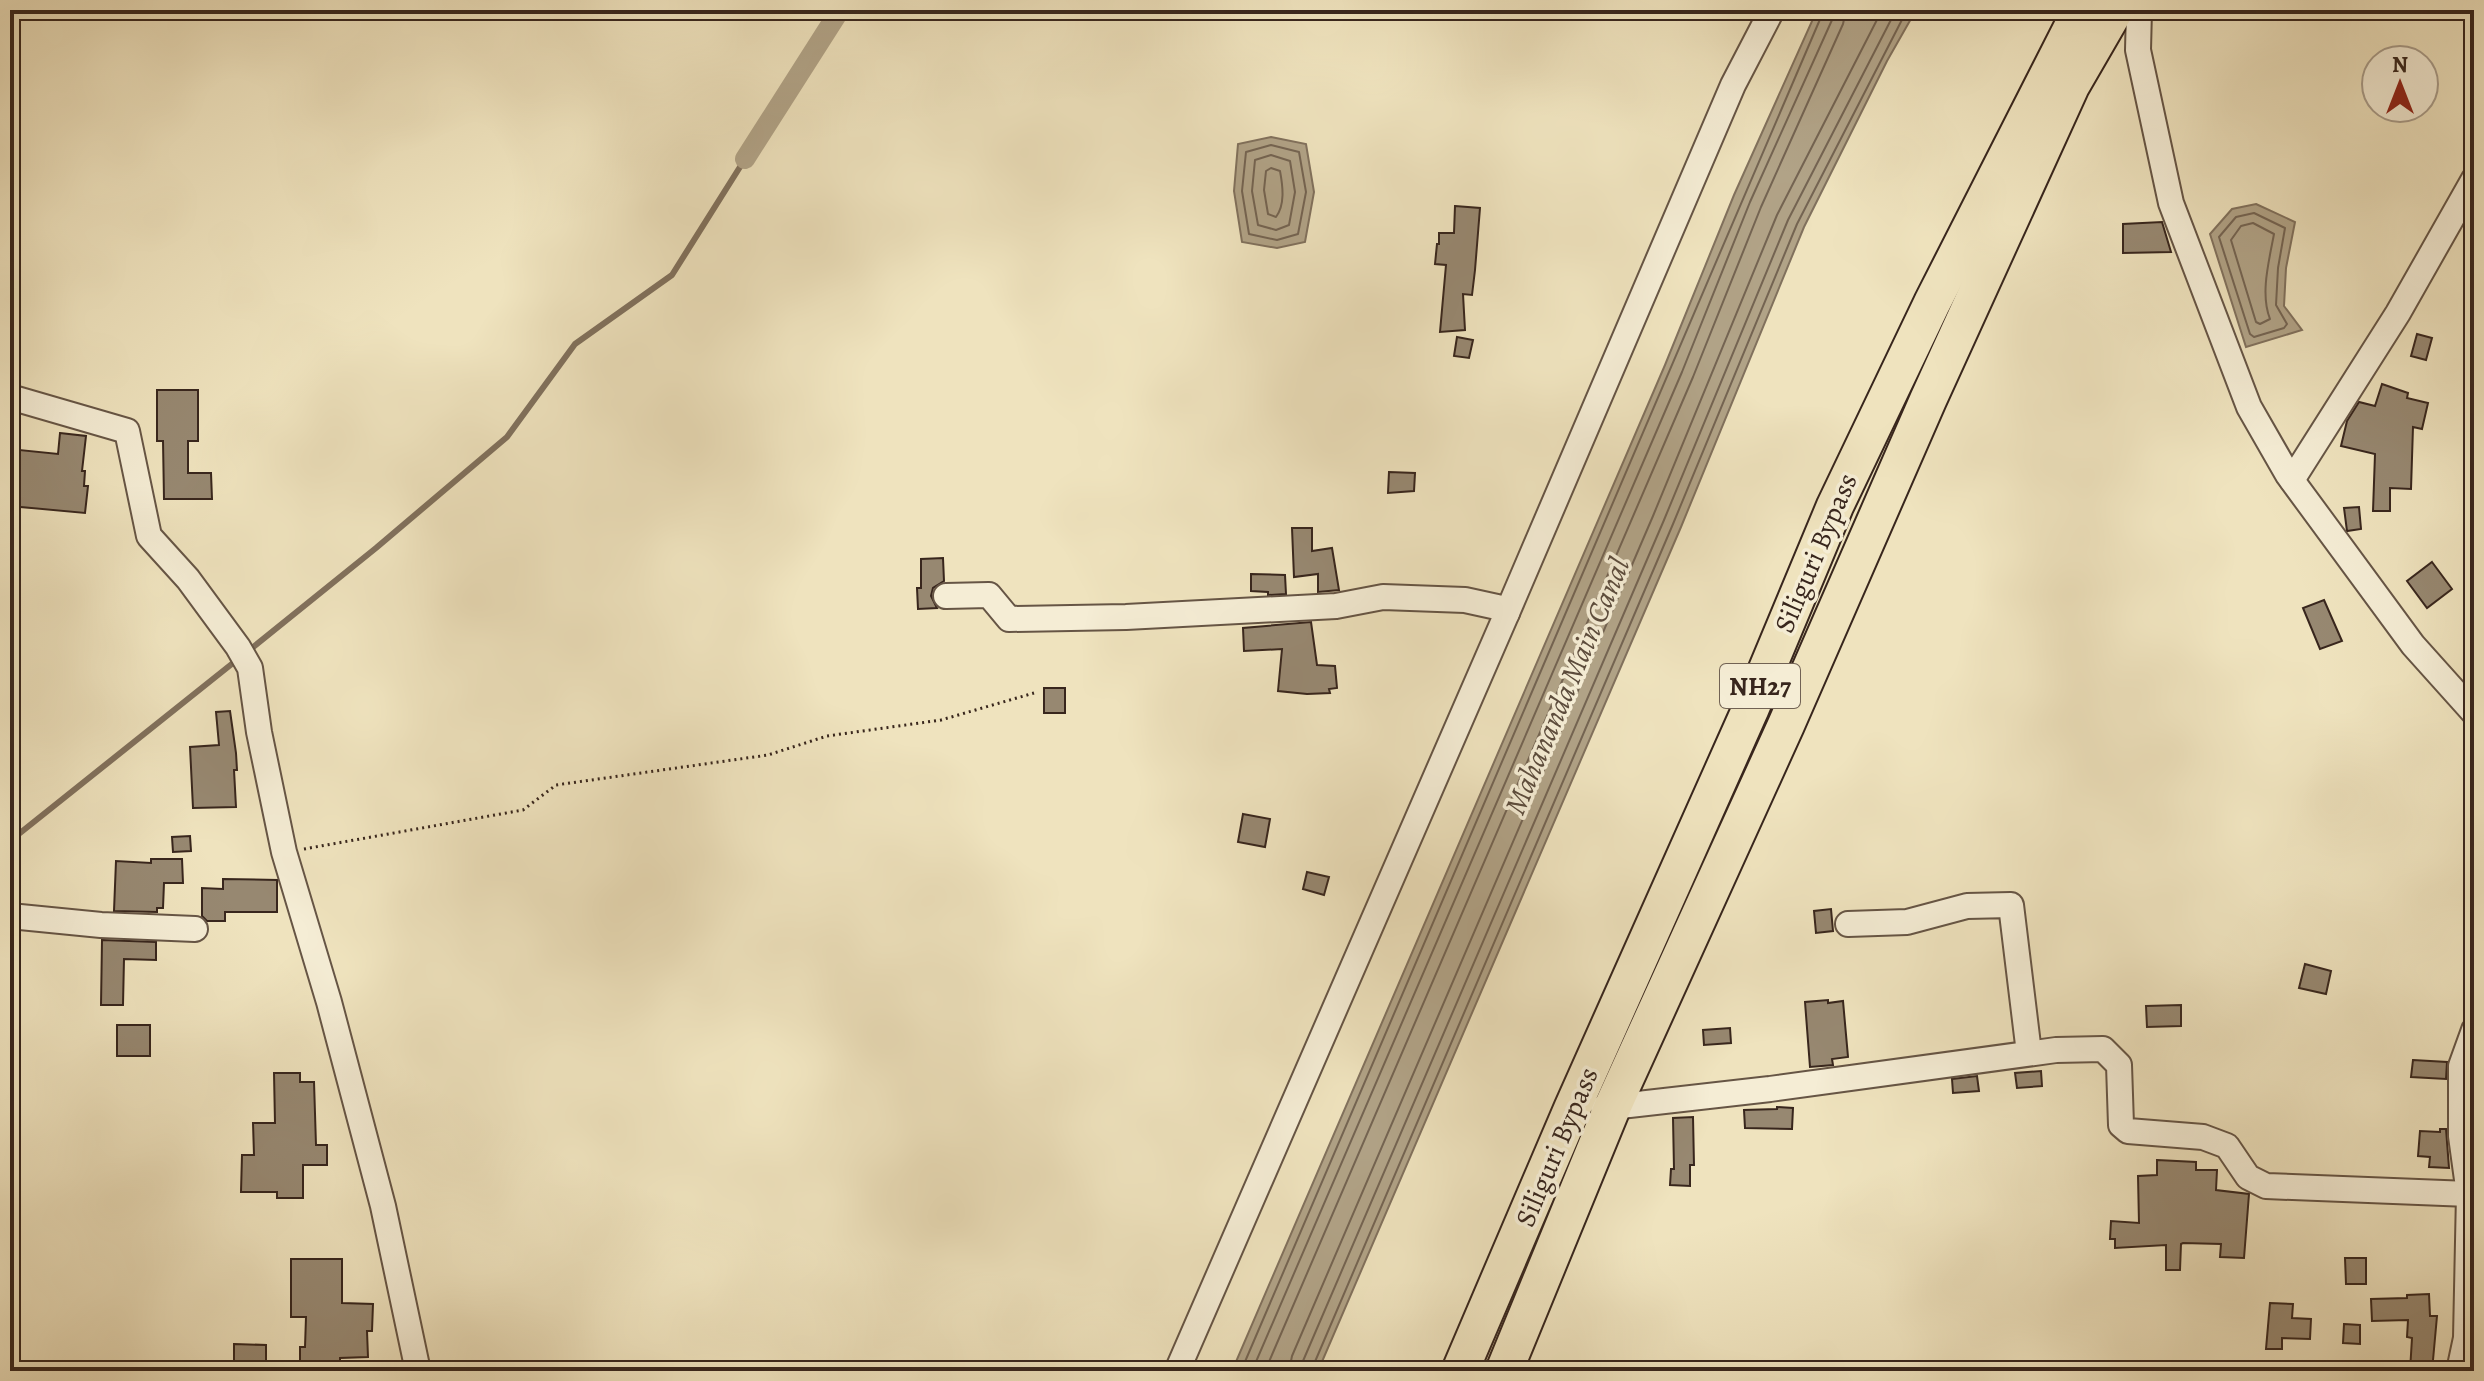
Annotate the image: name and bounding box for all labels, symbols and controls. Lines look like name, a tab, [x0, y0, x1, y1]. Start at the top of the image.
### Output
north arrow	[2360, 44, 2440, 124]
text: N	[2392, 50, 2408, 80]
street label: Siliguri Bypass	[1765, 467, 1867, 639]
water label: Mahananda Main Canal	[1495, 551, 1639, 821]
road number: NH27	[1720, 664, 1800, 708]
street label: Siliguri Bypass	[1506, 1061, 1608, 1233]

